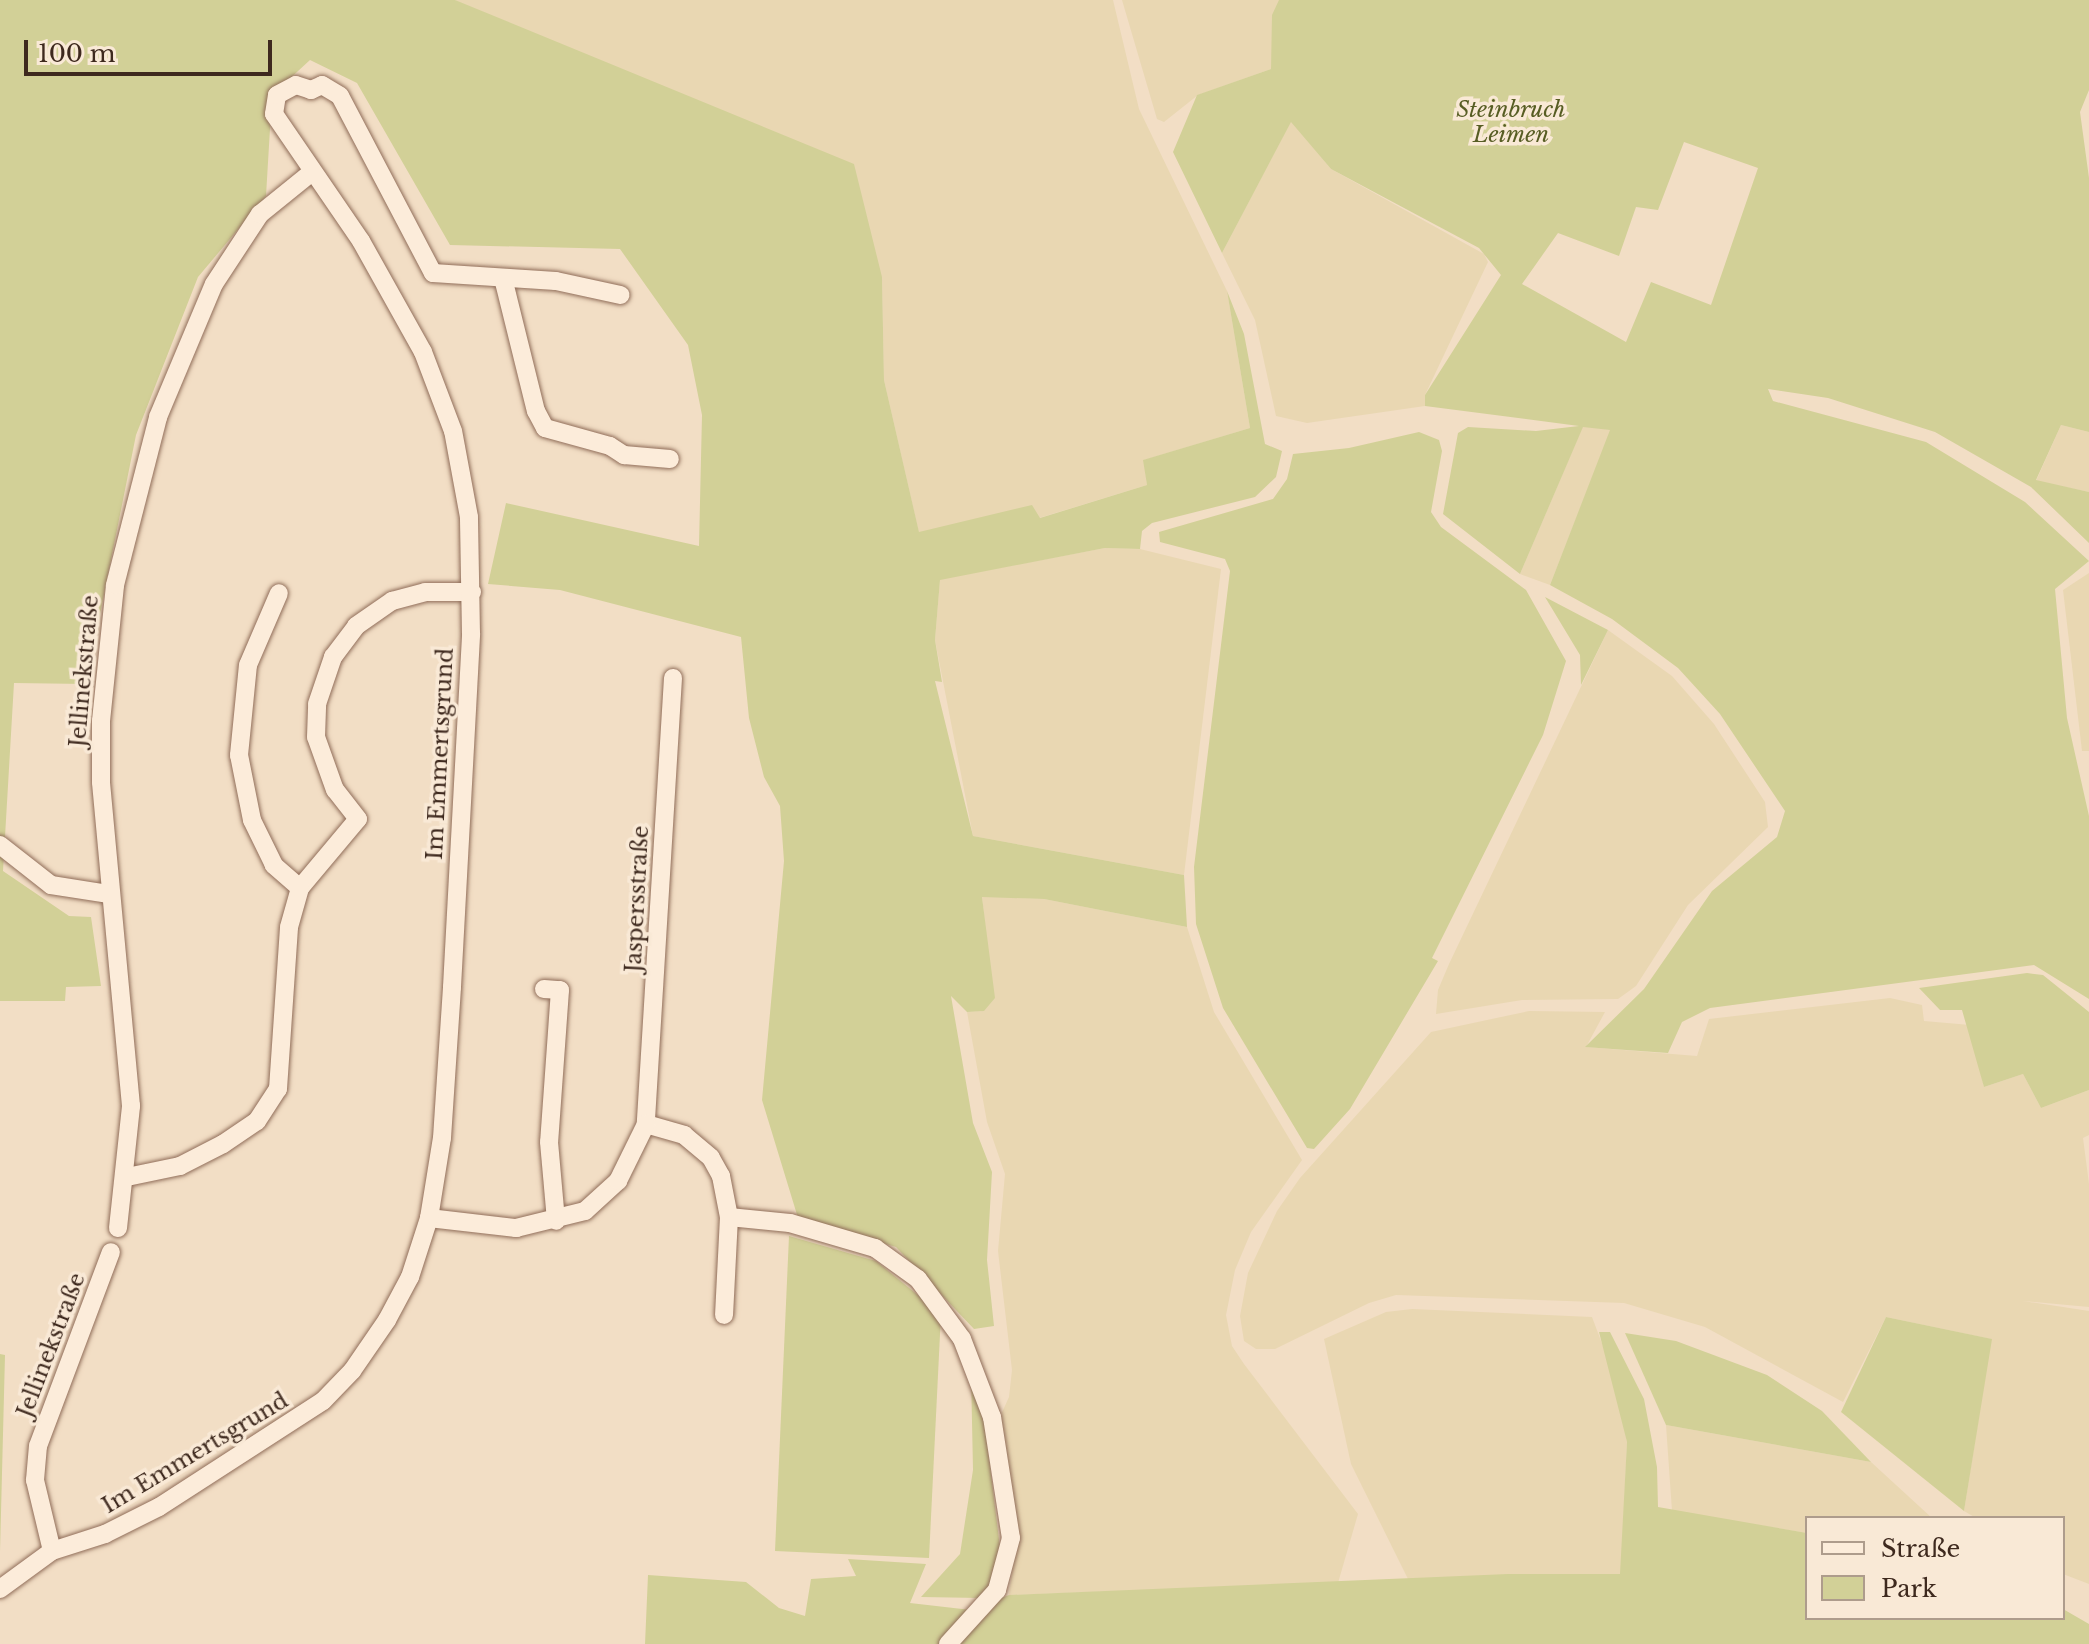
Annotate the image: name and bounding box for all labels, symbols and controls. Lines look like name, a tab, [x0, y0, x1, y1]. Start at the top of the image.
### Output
scale bar	[28, 24, 276, 74]
text: 100 m	[38, 39, 116, 68]
park label: Steinbruch Leimen	[1456, 96, 1566, 148]
street label: Jellinekstraße	[64, 594, 104, 748]
street label: Im Emmertsgrund	[421, 647, 459, 861]
street label: Jaspersstraße	[620, 825, 654, 973]
street label: Jellinekstraße	[11, 1269, 91, 1421]
street label: Im Emmertsgrund	[97, 1387, 293, 1519]
legend	[1805, 1516, 2065, 1620]
text: Straße	[1881, 1534, 1960, 1563]
text: Park	[1881, 1574, 1937, 1603]

